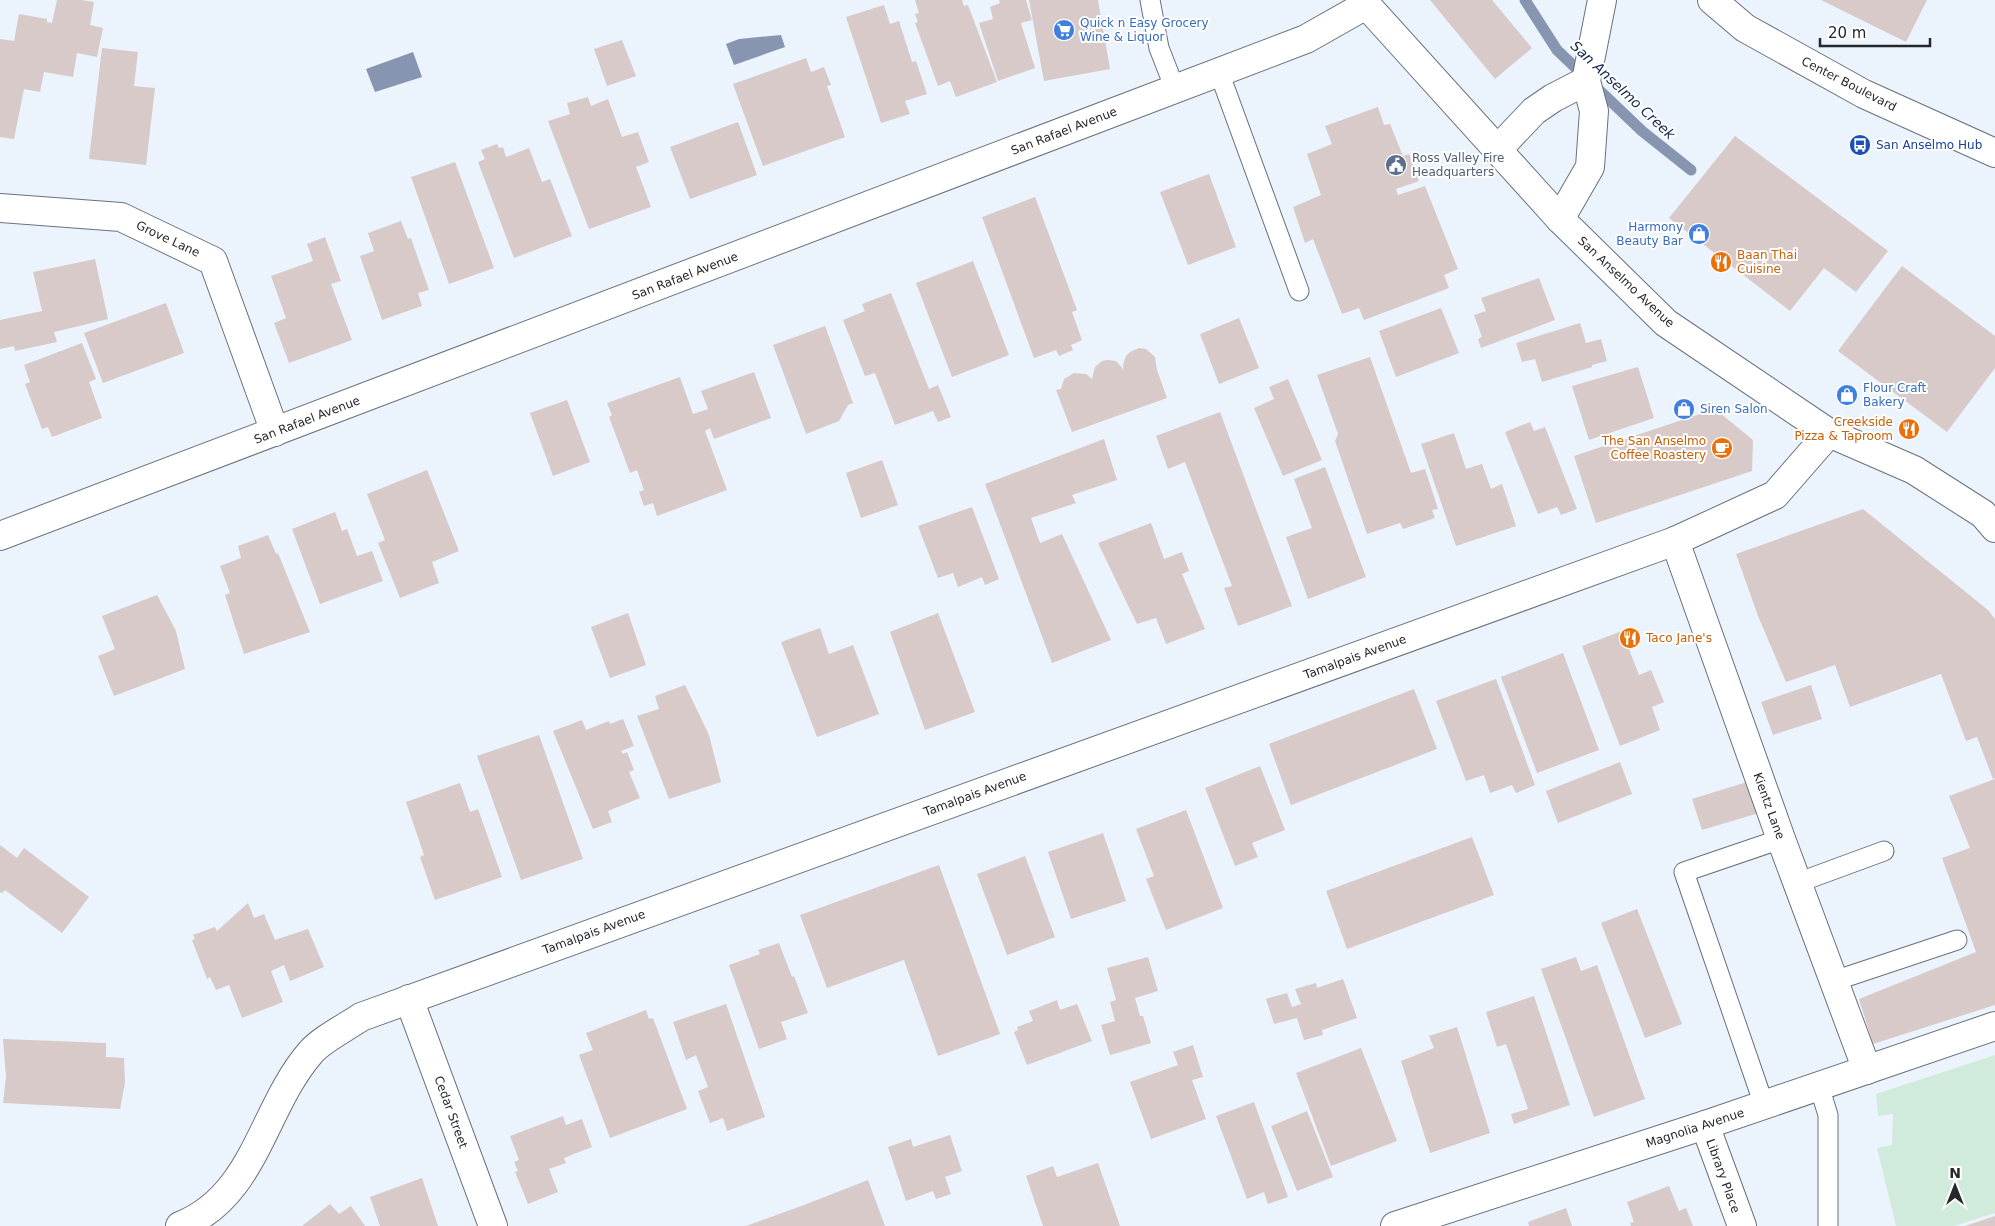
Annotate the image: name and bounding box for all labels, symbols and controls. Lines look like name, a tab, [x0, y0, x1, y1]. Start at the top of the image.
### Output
scale bar	[1820, 15, 1930, 47]
place label: Quick n Easy Grocery Wine & Liquor	[1080, 16, 1209, 44]
supermarket icon: Quick n Easy Grocery Wine & Liquor	[1052, 18, 1076, 42]
text: 20 m	[1828, 24, 1866, 42]
water label: San Anselmo Creek	[1568, 38, 1679, 143]
street label: Center Boulevard	[1799, 54, 1899, 114]
street label: San Rafael Avenue	[1009, 104, 1119, 158]
bus stop icon: San Anselmo Hub	[1848, 133, 1872, 157]
place label: San Anselmo Hub	[1876, 138, 1982, 152]
place label: Ross Valley Fire Headquarters	[1412, 151, 1504, 179]
public building icon: Ross Valley Fire Headquarters	[1384, 153, 1408, 177]
street label: Grove Lane	[134, 218, 202, 260]
place label: Harmony Beauty Bar	[1616, 220, 1683, 248]
shop icon: Harmony Beauty Bar	[1687, 222, 1711, 246]
street label: San Anselmo Avenue	[1575, 234, 1677, 330]
place label: Baan Thai Cuisine	[1737, 248, 1797, 276]
street label: San Rafael Avenue	[630, 249, 740, 303]
restaurant icon: Baan Thai Cuisine	[1709, 250, 1733, 274]
place label: Flour Craft Bakery	[1863, 381, 1927, 409]
shop icon: Flour Craft Bakery	[1835, 383, 1859, 407]
street label: San Rafael Avenue	[252, 393, 362, 447]
shop icon: Siren Salon	[1672, 397, 1696, 421]
place label: Siren Salon	[1700, 402, 1768, 416]
place label: Creekside Pizza & Taproom	[1794, 415, 1893, 443]
restaurant icon: Creekside Pizza & Taproom	[1897, 417, 1921, 441]
place label: The San Anselmo Coffee Roastery	[1601, 434, 1706, 462]
cafe icon: The San Anselmo Coffee Roastery	[1710, 436, 1734, 460]
restaurant icon: Taco Jane's	[1618, 626, 1642, 650]
place label: Taco Jane's	[1645, 631, 1712, 645]
street label: Tamalpais Avenue	[1301, 632, 1408, 682]
street label: Tamalpais Avenue	[921, 769, 1028, 819]
street label: Kientz Lane	[1750, 771, 1788, 841]
street label: Tamalpais Avenue	[540, 907, 647, 957]
street label: Cedar Street	[431, 1074, 471, 1150]
street label: Magnolia Avenue	[1644, 1105, 1746, 1151]
street label: Library Place	[1703, 1137, 1743, 1215]
north arrow	[1930, 1161, 1980, 1211]
text: N	[1949, 1165, 1961, 1181]

